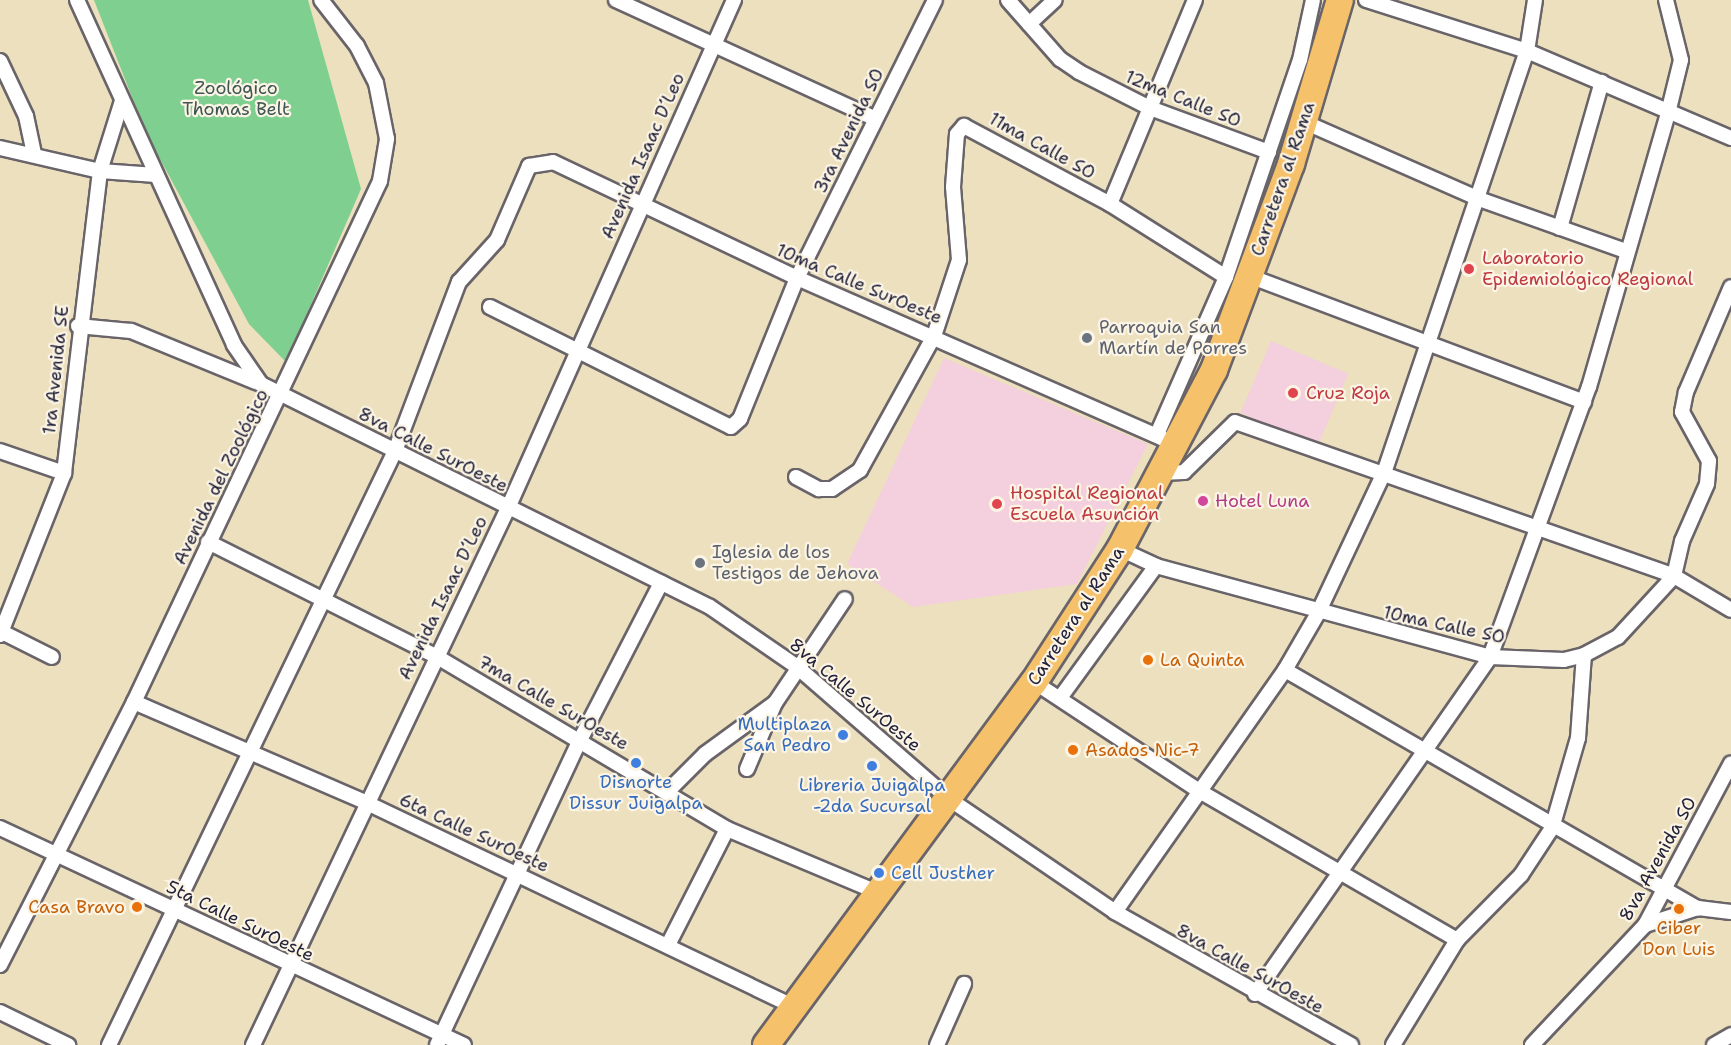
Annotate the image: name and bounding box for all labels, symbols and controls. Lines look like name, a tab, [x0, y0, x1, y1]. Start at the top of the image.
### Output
street label: 3ra Avenida SO	[809, 65, 889, 197]
street label: 12ma Calle SO	[1122, 66, 1244, 132]
street label: Avenida Isaac D´Leo	[597, 70, 689, 242]
park label: Zoológico Thomas Belt	[182, 78, 290, 121]
street label: Carretera al Rama	[1246, 99, 1320, 259]
street label: 11ma Calle SO	[985, 108, 1099, 184]
street label: 10ma Calle SurOeste	[773, 239, 945, 329]
place label: Laboratorio Epidemiológico Regional	[1482, 248, 1693, 290]
marker: Laboratorio Epidemiológico Regional	[1460, 260, 1478, 278]
street label: 1ra Avenida SE	[38, 304, 74, 436]
place label: Parroquia San Martín de Porres	[1099, 317, 1247, 360]
marker: Parroquia San Martín de Porres	[1080, 331, 1094, 345]
place label: Cruz Roja	[1306, 382, 1390, 404]
marker: Cruz Roja	[1284, 384, 1302, 402]
street label: Avenida del Zoológico	[169, 386, 273, 568]
street label: 8va Calle SurOeste	[355, 403, 511, 497]
place label: Hospital Regional Escuela Asunción	[1010, 483, 1163, 526]
place label: Hotel Luna	[1215, 490, 1309, 512]
marker: Hotel Luna	[1196, 494, 1210, 508]
marker: Hospital Regional Escuela Asunción	[988, 495, 1006, 513]
street label: Avenida Isaac D´Leo	[394, 513, 492, 683]
place label: Iglesia de los Testigos de Jehova	[712, 542, 879, 584]
street label: Carretera al Rama	[1023, 542, 1129, 690]
marker: Iglesia de los Testigos de Jehova	[693, 556, 707, 570]
street label: 10ma Calle SO	[1381, 602, 1507, 648]
street label: 8va Calle SurOeste	[785, 634, 925, 756]
place label: La Quinta	[1160, 649, 1245, 671]
street label: 7ma Calle SurOeste	[474, 651, 632, 755]
marker: La Quinta	[1141, 653, 1155, 667]
place label: Multiplaza San Pedro	[738, 714, 831, 756]
marker: Multiplaza San Pedro	[836, 728, 850, 742]
place label: Asados Nic-7	[1085, 739, 1199, 761]
marker: Asados Nic-7	[1066, 743, 1080, 757]
marker: Disnorte Dissur Juigalpa	[629, 756, 643, 770]
marker: Libreria Juigalpa -2da Sucursal	[865, 759, 879, 773]
place label: Disnorte Dissur Juigalpa	[569, 772, 703, 814]
place label: Libreria Juigalpa -2da Sucursal	[799, 775, 945, 818]
street label: 6ta Calle SurOeste	[396, 789, 552, 877]
street label: 8va Avenida SO	[1615, 793, 1701, 925]
place label: Cell Justher	[891, 862, 995, 884]
marker: Cell Justher	[872, 866, 886, 880]
street label: 5ta Calle SurOeste	[163, 876, 317, 966]
place label: Casa Bravo	[28, 896, 125, 918]
marker: Casa Bravo	[130, 900, 144, 914]
marker: Ciber Don Luis	[1672, 902, 1686, 916]
place label: Ciber Don Luis	[1643, 918, 1715, 960]
street label: 8va Calle SurOeste	[1173, 920, 1327, 1018]

